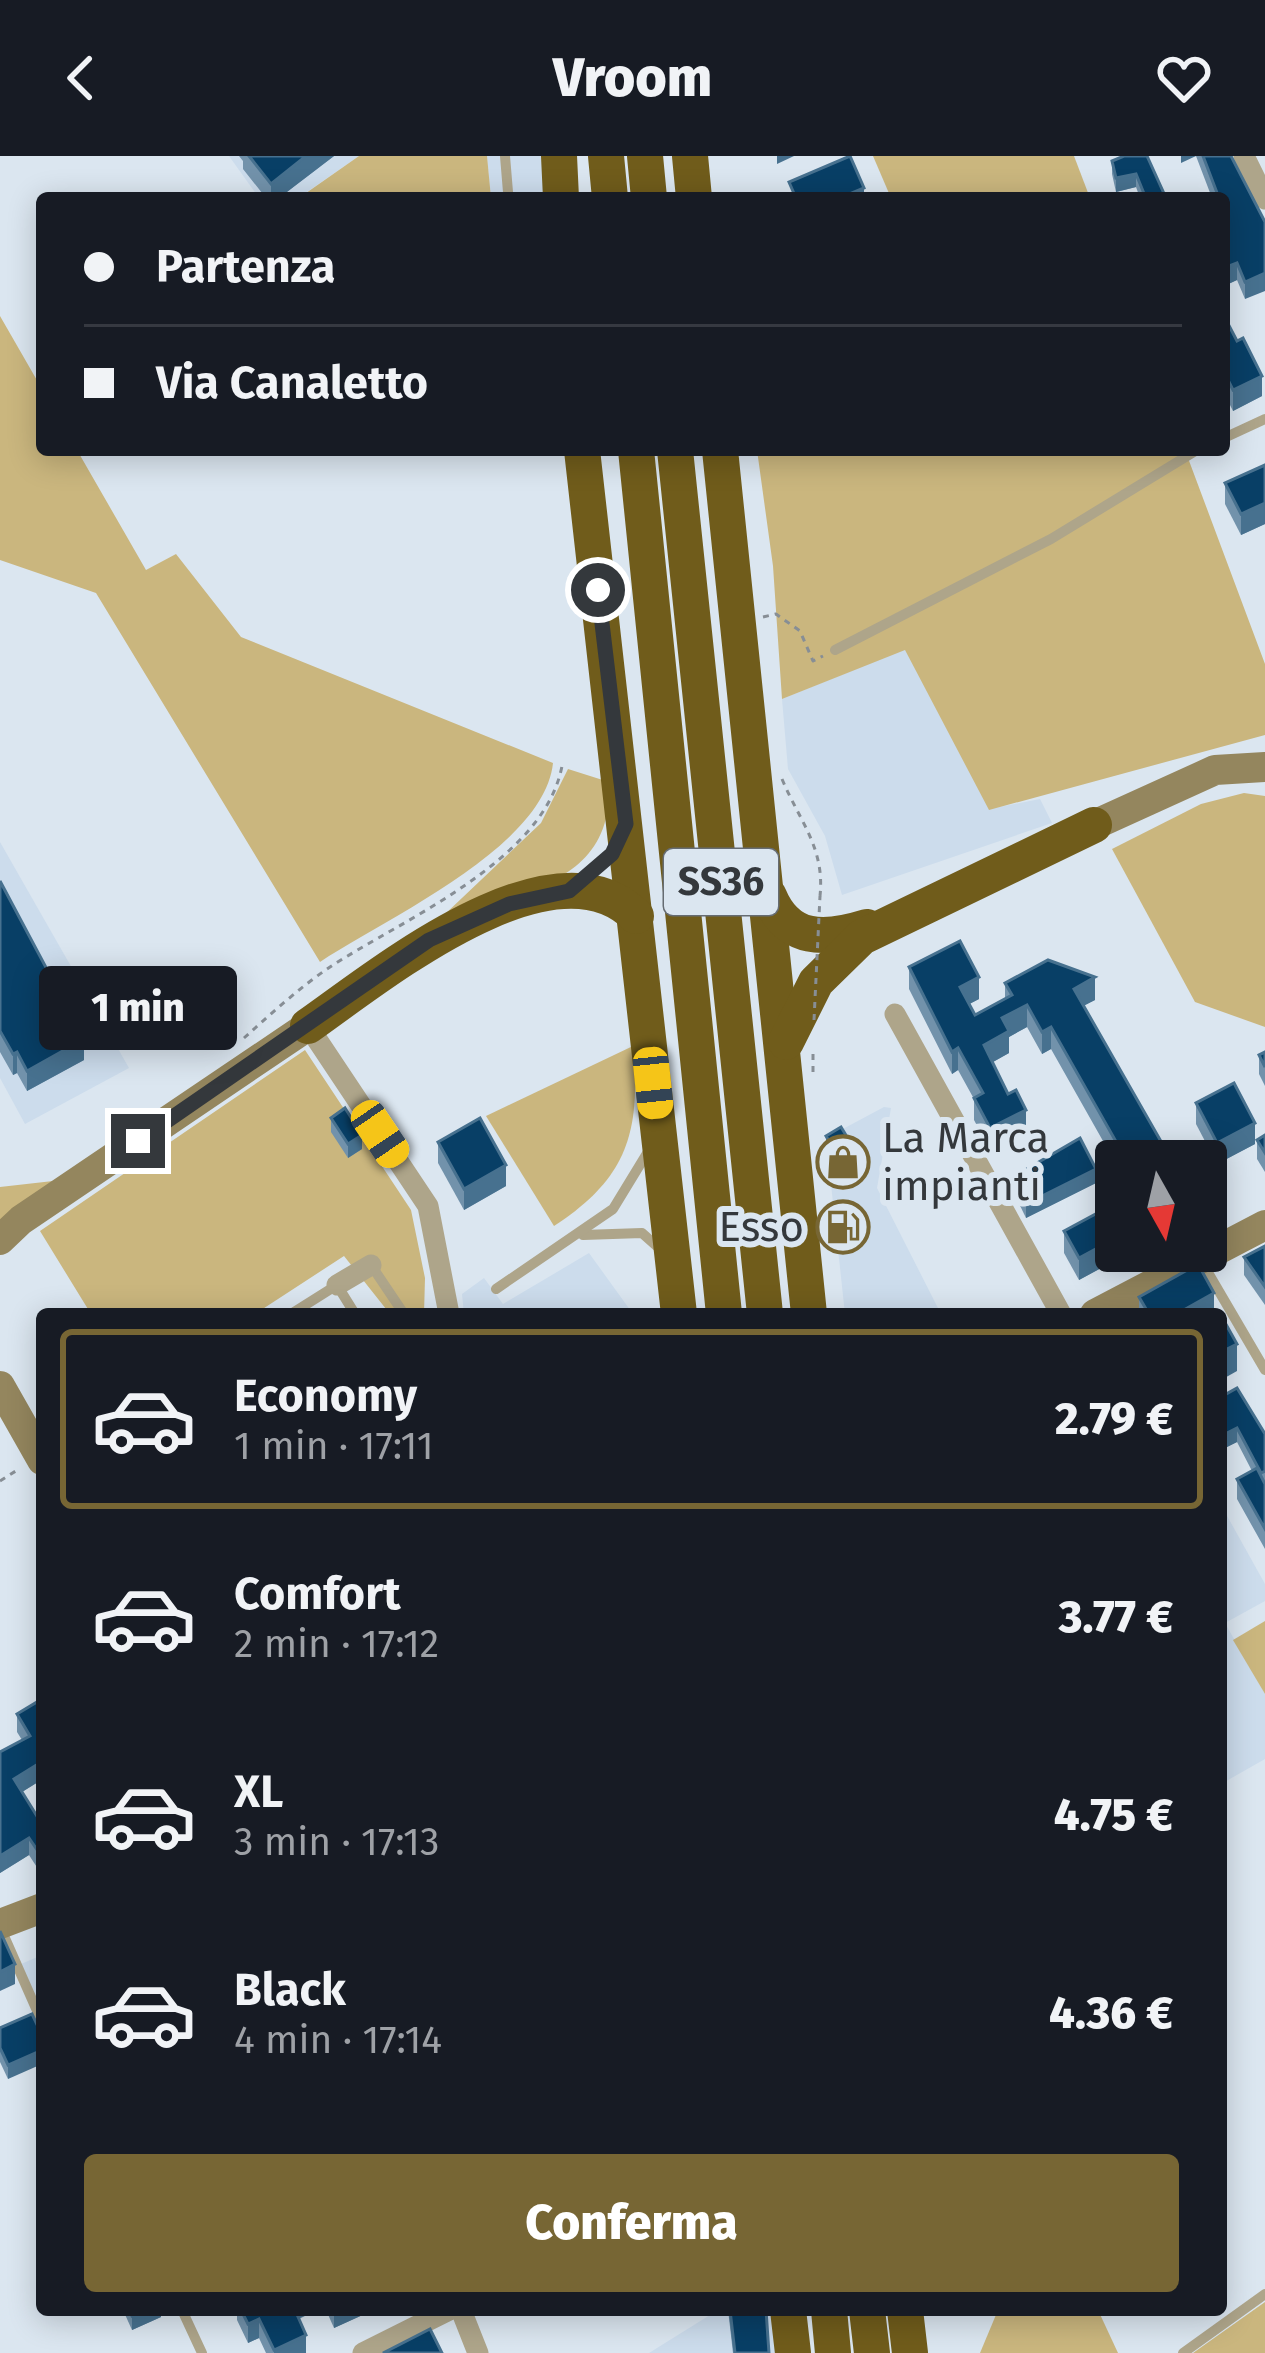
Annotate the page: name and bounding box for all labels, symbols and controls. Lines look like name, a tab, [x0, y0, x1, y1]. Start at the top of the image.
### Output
icon: back	[48, 45, 114, 111]
icon: heart	[1151, 45, 1217, 111]
text: Vroom	[553, 46, 712, 110]
text: Partenza	[156, 240, 335, 294]
text: Via Canaletto	[156, 356, 428, 410]
route start	[571, 563, 625, 617]
road number: SS36	[664, 849, 778, 915]
callout: 1 min	[39, 967, 237, 1051]
text: 1 min	[91, 985, 185, 1031]
car	[631, 1045, 675, 1121]
car	[345, 1094, 415, 1174]
place label: La Marca impianti	[882, 1113, 1049, 1211]
route end	[111, 1114, 165, 1168]
shop icon: La Marca impianti	[815, 1134, 871, 1190]
north arrow	[1095, 1140, 1227, 1272]
map controls	[1095, 1140, 1227, 1272]
fuel station icon: Esso	[815, 1199, 871, 1255]
place label: Esso	[718, 1202, 804, 1252]
icon: car	[90, 1365, 198, 1473]
text: Economy	[234, 1369, 417, 1423]
text: 2.79 €	[1055, 1392, 1173, 1446]
text: 1 min · 17:11	[234, 1423, 434, 1469]
icon: car	[90, 1563, 198, 1671]
text: Comfort	[234, 1567, 401, 1621]
text: 3.77 €	[1059, 1590, 1173, 1644]
text: 2 min · 17:12	[234, 1621, 439, 1667]
icon: car	[90, 1761, 198, 1869]
text: XL	[234, 1765, 283, 1819]
text: 4.75 €	[1054, 1788, 1173, 1842]
text: 3 min · 17:13	[234, 1819, 439, 1865]
icon: car	[90, 1959, 198, 2067]
text: Black	[234, 1963, 346, 2017]
text: 4.36 €	[1049, 1986, 1173, 2040]
text: 4 min · 17:14	[234, 2017, 442, 2063]
button: Conferma	[84, 2154, 1179, 2292]

